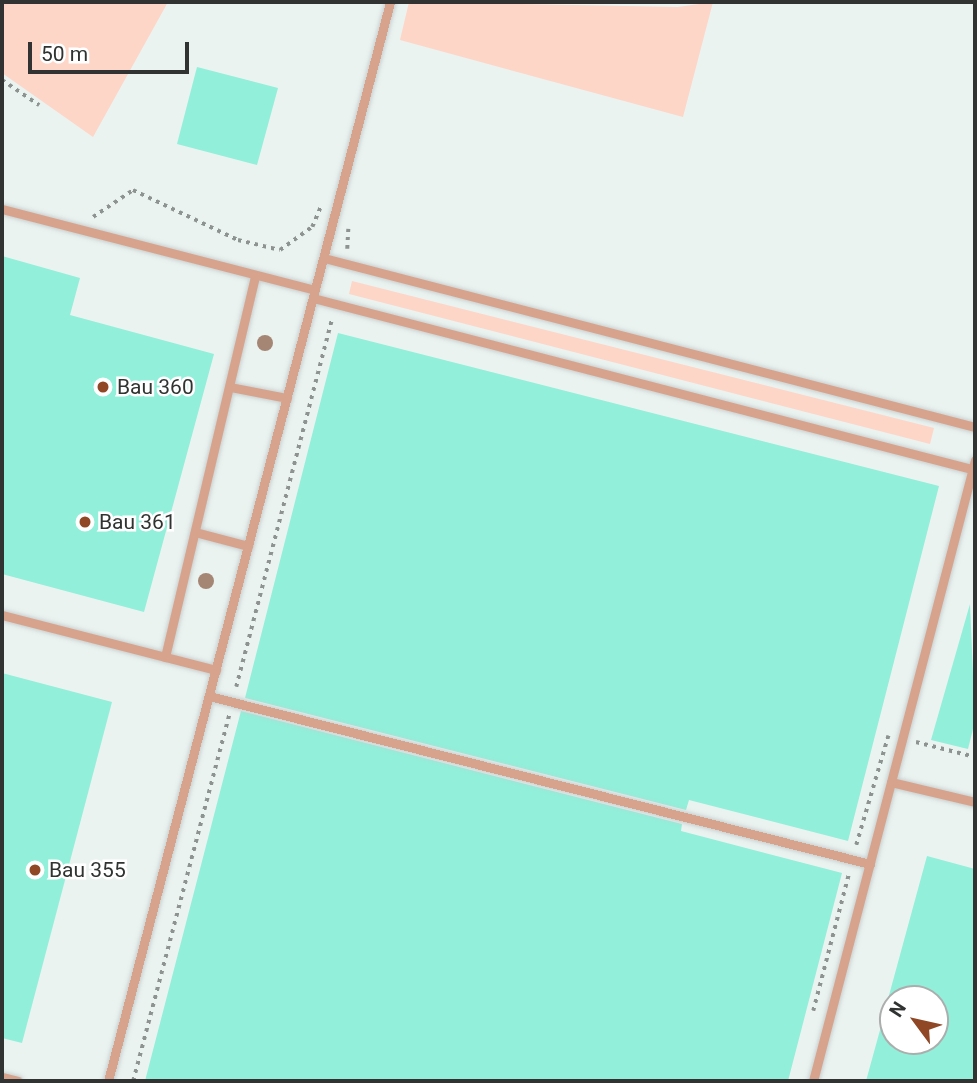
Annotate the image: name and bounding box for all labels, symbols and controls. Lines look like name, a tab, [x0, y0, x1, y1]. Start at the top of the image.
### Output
scale bar	[32, 28, 192, 72]
text: 50 m	[41, 42, 88, 66]
place label: Bau 360	[117, 374, 194, 400]
marker: Bau 360	[95, 379, 111, 395]
place label: Bau 361	[99, 509, 176, 535]
marker: Bau 361	[77, 514, 93, 530]
place label: Bau 355	[49, 857, 126, 883]
marker: Bau 355	[27, 862, 43, 878]
north arrow	[879, 985, 949, 1055]
text: N	[884, 997, 911, 1021]

